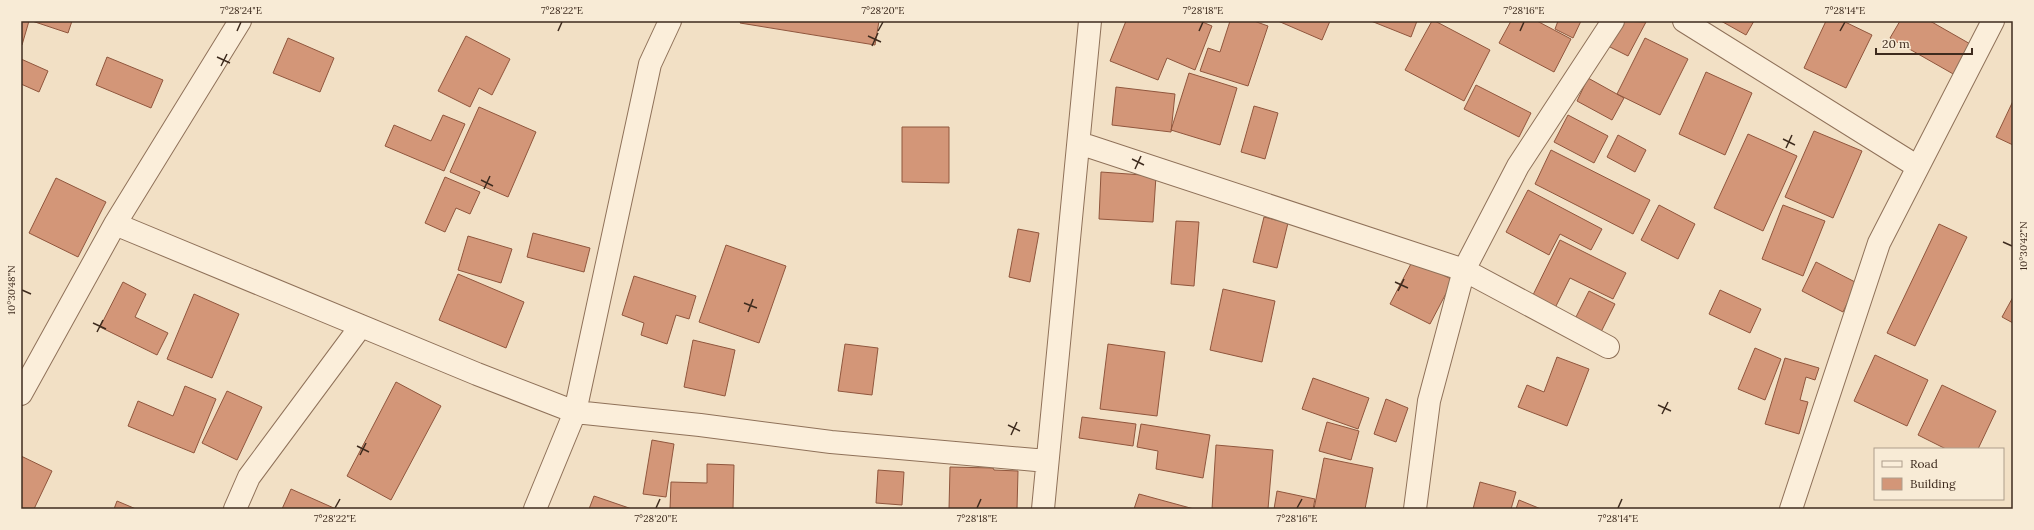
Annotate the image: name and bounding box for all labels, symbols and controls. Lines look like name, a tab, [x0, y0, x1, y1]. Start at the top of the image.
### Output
text: 7°28'24"E	[220, 4, 262, 17]
text: 7°28'22"E	[541, 4, 583, 17]
text: 7°28'20"E	[862, 4, 905, 17]
text: 7°28'18"E	[1183, 4, 1223, 17]
text: 7°28'16"E	[1504, 4, 1544, 17]
text: 7°28'14"E	[1825, 4, 1865, 17]
scale bar	[1876, 30, 1972, 56]
text: 20 m	[1882, 36, 1910, 51]
text: 10°30'42"N	[2017, 221, 2030, 271]
text: 10°30'48"N	[5, 265, 18, 315]
legend	[1874, 448, 2004, 500]
text: Road	[1910, 456, 1938, 471]
text: Building	[1910, 476, 1956, 491]
text: 7°28'22"E	[314, 512, 356, 525]
text: 7°28'20"E	[635, 512, 678, 525]
text: 7°28'18"E	[957, 512, 997, 525]
text: 7°28'16"E	[1277, 512, 1317, 525]
text: 7°28'14"E	[1598, 512, 1638, 525]

